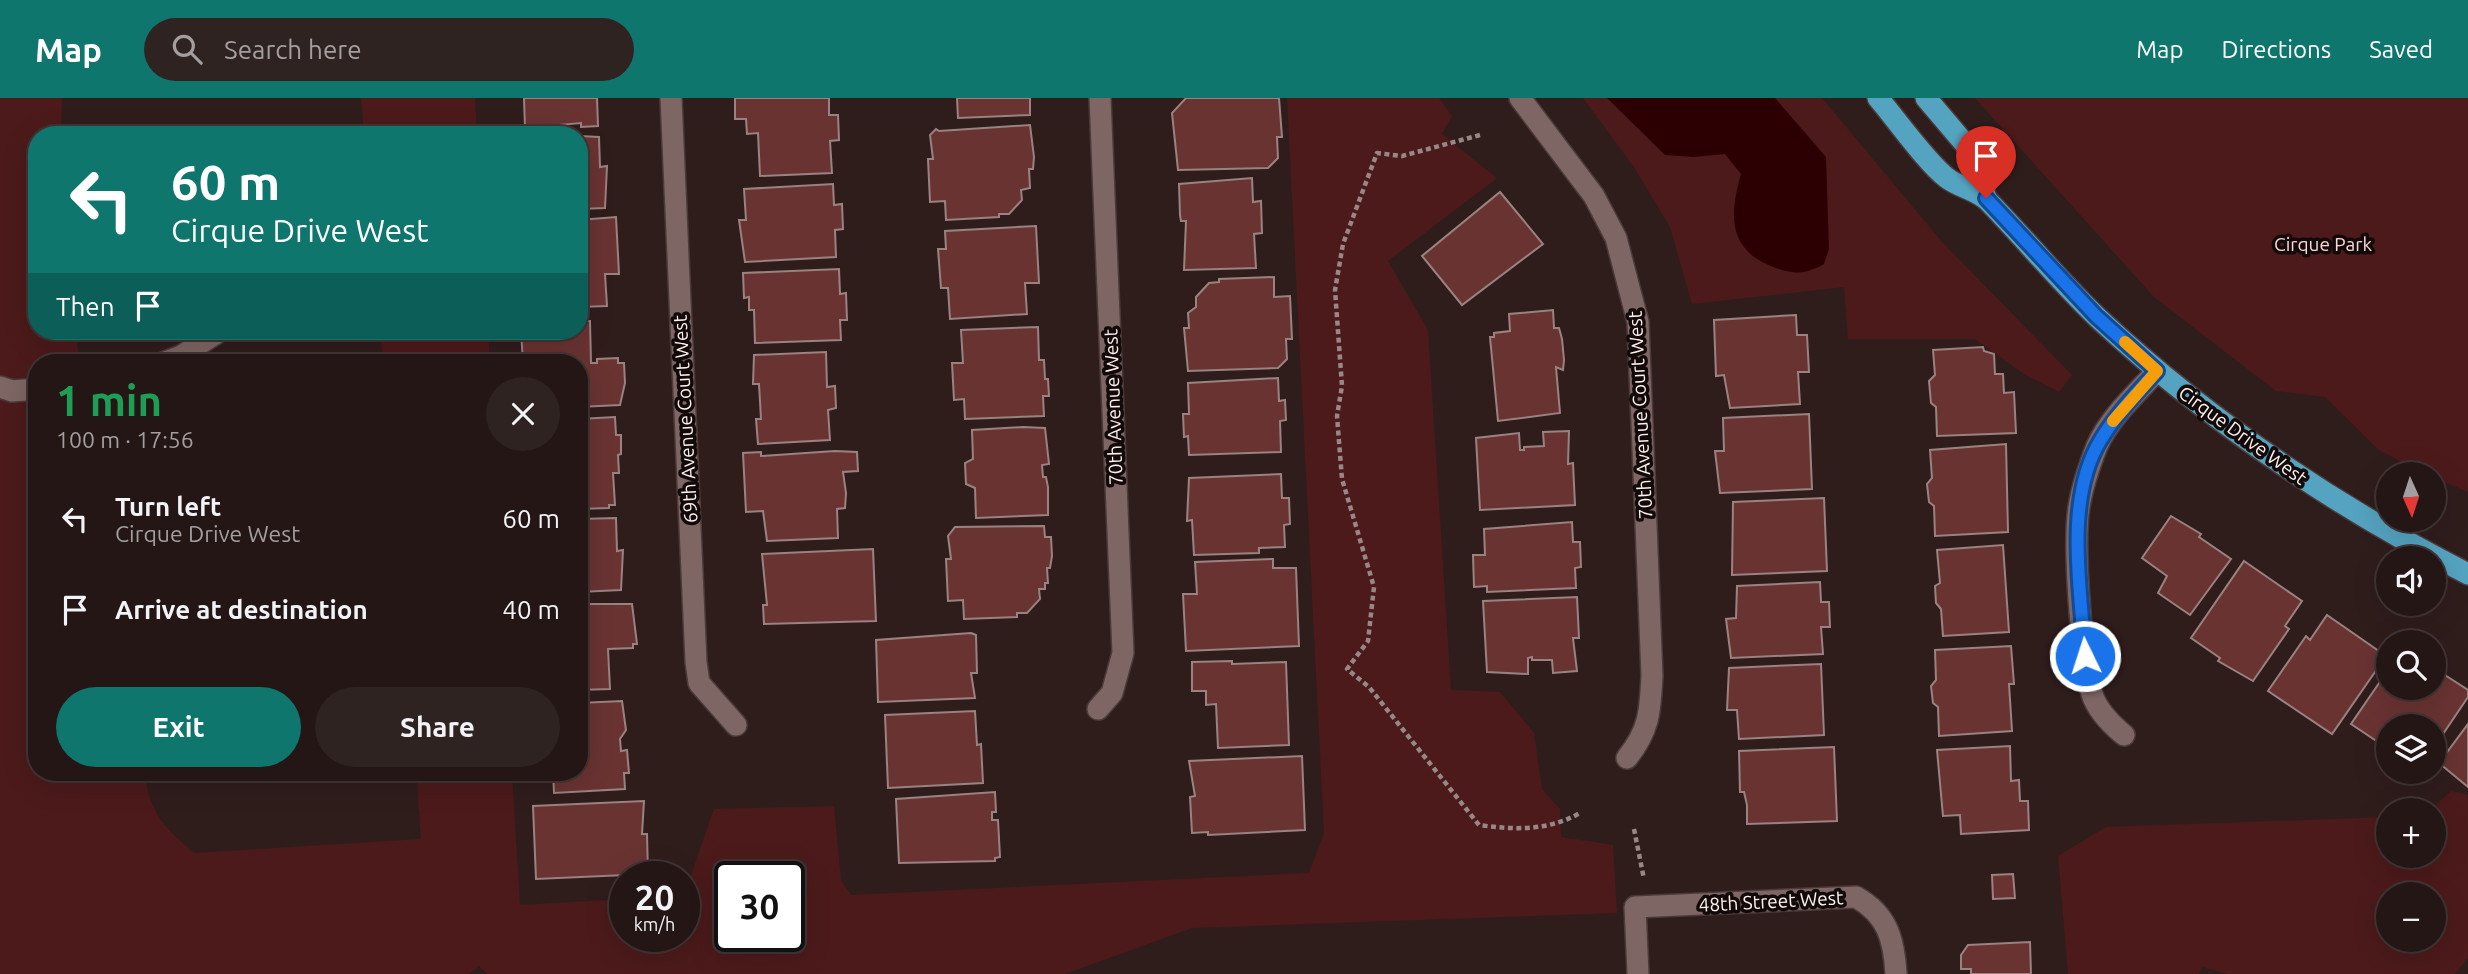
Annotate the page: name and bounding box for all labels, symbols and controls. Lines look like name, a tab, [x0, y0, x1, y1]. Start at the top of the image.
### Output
search box	[144, 18, 634, 81]
icon: search	[168, 30, 206, 68]
text: Map	[35, 31, 102, 68]
text: Search here	[224, 35, 362, 64]
text: Map	[2136, 36, 2183, 63]
text: Directions	[2221, 36, 2331, 63]
text: Saved	[2369, 36, 2433, 63]
pin	[1956, 126, 2016, 198]
icon: arrive	[1967, 137, 2005, 175]
icon: left	[56, 154, 147, 245]
text: 60 m	[171, 154, 280, 209]
text: Cirque Drive West	[171, 212, 429, 248]
park label: Cirque Park	[2274, 233, 2372, 255]
icon: arrive	[129, 287, 167, 325]
text: Then	[56, 292, 115, 321]
street label: 70th Avenue Court West	[1624, 310, 1656, 520]
street label: 69th Avenue Court West	[669, 314, 701, 524]
street label: 70th Avenue West	[1099, 328, 1127, 485]
text: 1 min	[56, 377, 162, 424]
button: close	[486, 377, 560, 451]
street label: Cirque Drive West	[2175, 381, 2312, 489]
text: 100 m · 17:56	[56, 427, 194, 452]
north arrow	[2376, 462, 2446, 532]
map controls	[2376, 462, 2446, 952]
text: Turn left	[115, 492, 221, 521]
icon: left	[56, 500, 94, 538]
text: 60 m	[502, 504, 560, 533]
text: Cirque Drive West	[115, 521, 300, 546]
button: sound	[2376, 546, 2446, 616]
icon: arrive	[56, 591, 94, 629]
text: Arrive at destination	[115, 595, 368, 624]
text: 40 m	[502, 595, 560, 624]
position arrow	[2048, 619, 2122, 693]
button: search	[2376, 630, 2446, 700]
button: Exit	[56, 687, 301, 767]
button: Share	[315, 687, 560, 767]
button: layers	[2376, 714, 2446, 784]
button: +	[2376, 798, 2446, 868]
speed limit sign: 30	[714, 861, 805, 952]
text: 20	[635, 877, 674, 917]
button: −	[2376, 882, 2446, 952]
street label: 48th Street West	[1698, 886, 1844, 916]
text: km/h	[634, 914, 675, 934]

